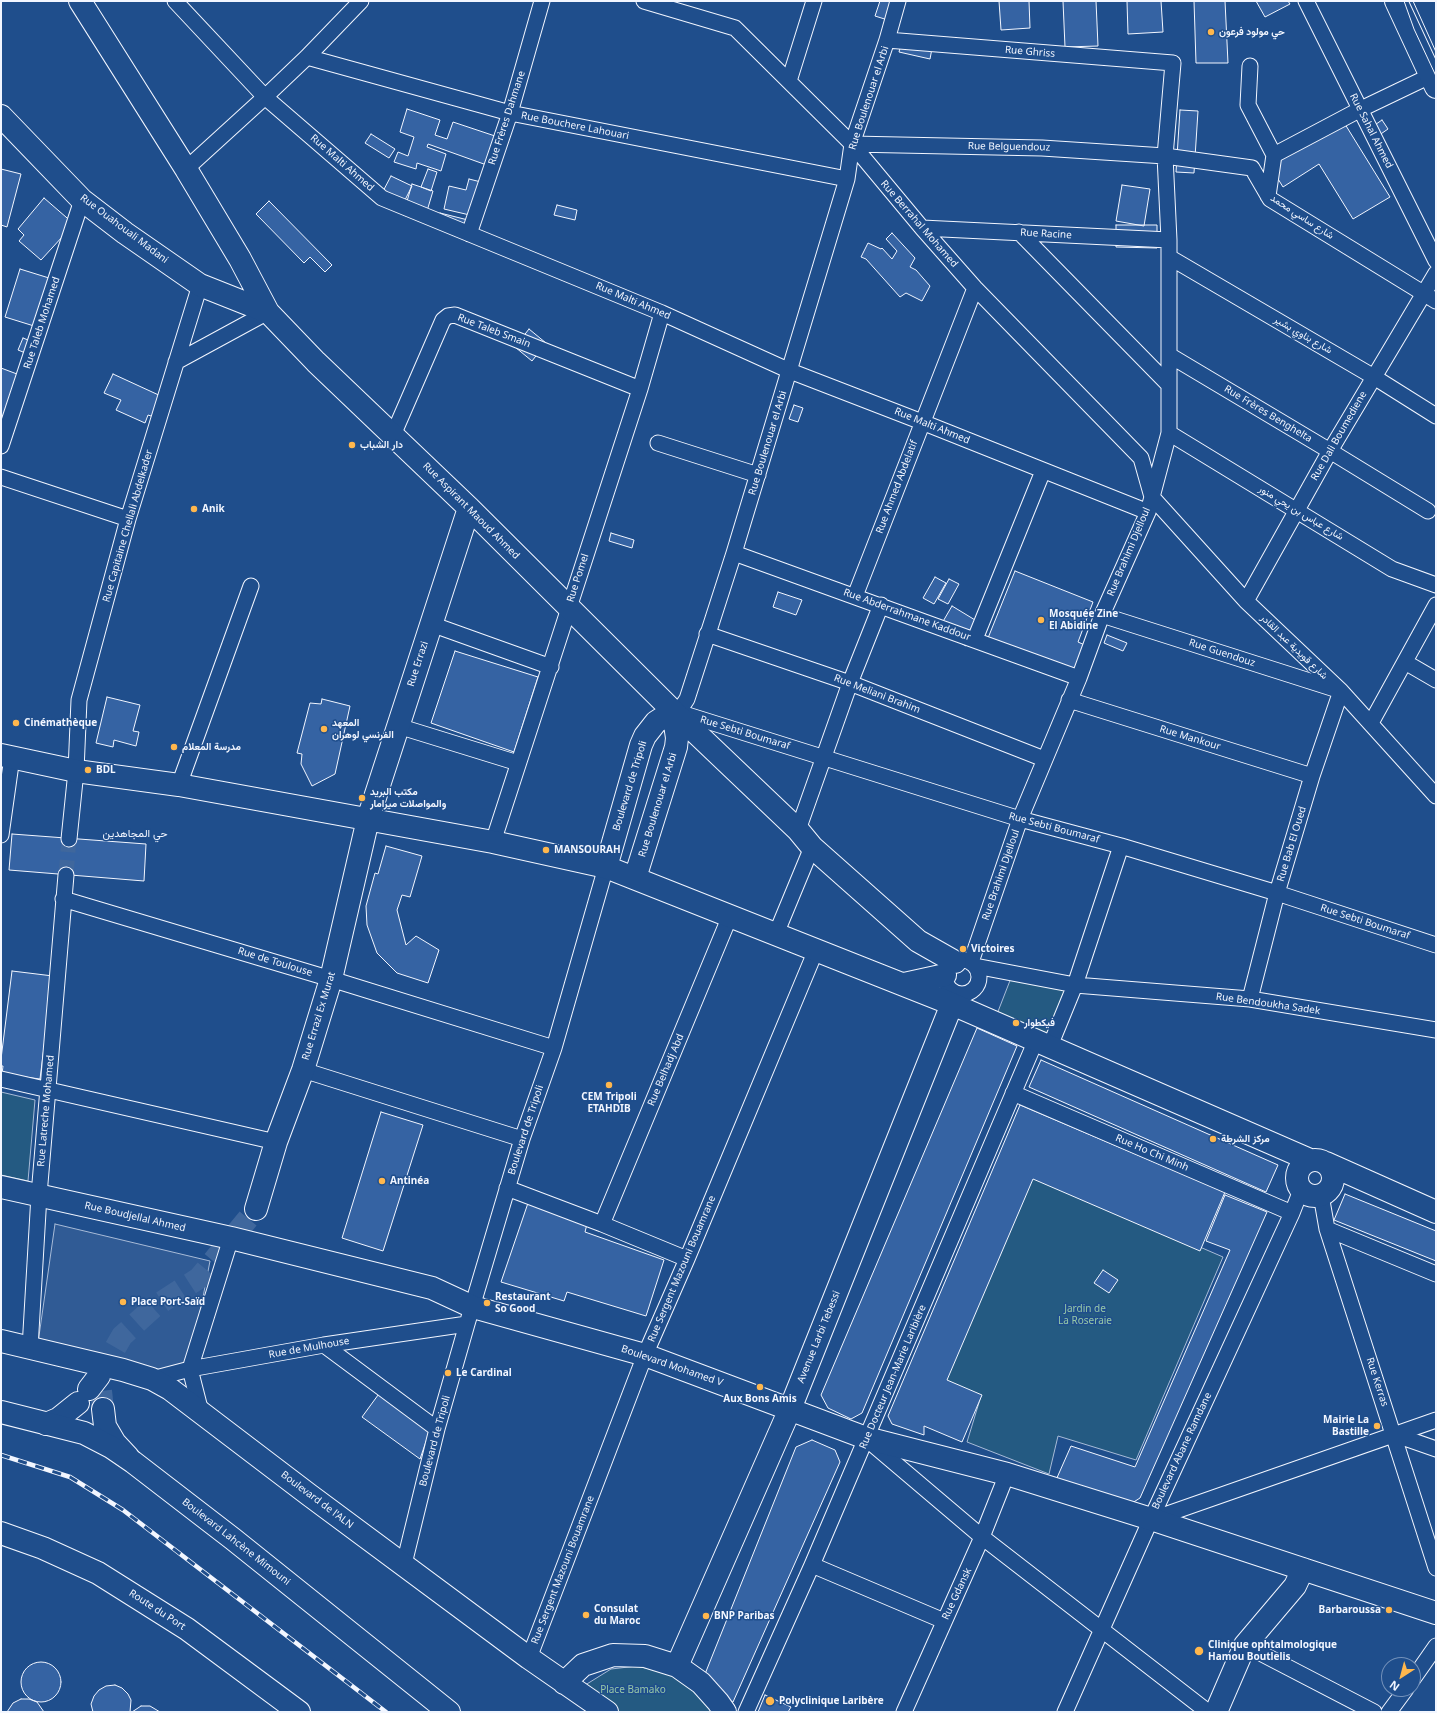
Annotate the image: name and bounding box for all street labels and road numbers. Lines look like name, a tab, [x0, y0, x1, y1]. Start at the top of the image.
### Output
street label: Rue Ghriss	[1004, 44, 1056, 60]
street label: Rue Boulenouar el Arbi	[847, 45, 891, 151]
street label: Rue Frères Dahmane	[486, 69, 528, 167]
street label: Rue Sahal Ahmed	[1347, 92, 1395, 170]
street label: Rue Bouchere Lahouari	[520, 110, 630, 142]
street label: Rue Malti Ahmed	[308, 132, 376, 194]
street label: Rue Belguendouz	[968, 140, 1050, 154]
street label: Rue Berrahal Mohamed	[878, 178, 960, 270]
street label: Rue Ouahouali Madani	[78, 192, 170, 266]
street label: شارع ساسي محمد	[1268, 192, 1336, 242]
street label: Rue Racine	[1020, 227, 1072, 241]
street label: Rue Taleb Mohamed	[21, 275, 63, 371]
street label: Rue Malti Ahmed	[594, 280, 672, 322]
street label: Rue Taleb Smain	[456, 312, 532, 350]
street label: شارع بناوي بشير	[1272, 314, 1334, 356]
street label: Rue Frères Benghelta	[1222, 383, 1314, 445]
street label: Rue Boulenouar el Arbi	[746, 389, 790, 497]
street label: Rue Dali Boumediene	[1308, 389, 1370, 483]
street label: Rue Malti Ahmed	[892, 405, 972, 447]
street label: Rue Ahmed Abdelatif	[874, 439, 920, 535]
street label: Rue Capitaine Chellali Abdelkader	[100, 448, 156, 604]
street label: Rue Aspirant Maoud Ahmed	[420, 460, 522, 562]
street label: شارع عباس بن يحي منور	[1256, 483, 1346, 543]
street label: Rue Brahimi Djelloul	[1105, 506, 1153, 598]
street label: Rue Pomel	[565, 552, 591, 604]
street label: Rue Abderrahmane Kaddour	[842, 586, 972, 644]
street label: شارع قويدية عبد القادر	[1258, 612, 1330, 682]
street label: Rue Guendouz	[1187, 637, 1257, 669]
street label: Rue Errazi	[405, 640, 431, 688]
street label: Rue Meliani Brahim	[832, 672, 922, 716]
street label: Rue Sebti Boumaraf	[699, 714, 791, 752]
street label: Rue Mankour	[1158, 723, 1222, 753]
street label: Boulevard de Tripoli	[611, 739, 649, 833]
street label: Rue Boulenouar el Arbi	[636, 751, 680, 859]
street label: Rue Bab El Oued	[1275, 805, 1309, 883]
street label: Rue Sebti Boumaraf	[1007, 810, 1101, 846]
street label: Rue Brahimi Djelloul	[980, 828, 1022, 922]
street label: Rue Sebti Boumaraf	[1319, 902, 1411, 942]
street label: Rue de Toulouse	[236, 945, 314, 979]
street label: Rue Errazi Ex Murat	[300, 970, 338, 1062]
street label: Rue Bendoukha Sadek	[1215, 991, 1321, 1017]
street label: Rue Belhadj Abd	[645, 1032, 687, 1108]
street label: Rue Latreche Mohamed	[35, 1055, 57, 1167]
street label: Boulevard de Tripoli	[506, 1084, 546, 1176]
street label: Rue Ho Chi Minh	[1114, 1132, 1190, 1174]
street label: Rue Sergent Mazouni Bouamrane	[646, 1194, 718, 1344]
street label: Rue Boudjellal Ahmed	[83, 1200, 187, 1234]
street label: Avenue Larbi Tebessi	[795, 1289, 843, 1385]
street label: Rue Docteur Jean-Marie Laribière	[857, 1303, 929, 1451]
street label: Rue de Mulhouse	[268, 1335, 350, 1361]
street label: Boulevard Mohamed V	[620, 1343, 724, 1389]
street label: Rue Kerras	[1363, 1356, 1391, 1408]
street label: Boulevard Abane Ramdane	[1150, 1391, 1214, 1511]
street label: Boulevard de Tripoli	[417, 1394, 453, 1488]
street label: Boulevard de l'ALN	[278, 1469, 356, 1531]
street label: Rue Sergent Mazouni Bouamrane	[529, 1494, 597, 1646]
street label: Boulevard Lahcène Mimouni	[180, 1496, 292, 1588]
street label: Rue Gdansk	[940, 1566, 974, 1622]
street label: Route du Port	[126, 1587, 188, 1633]

